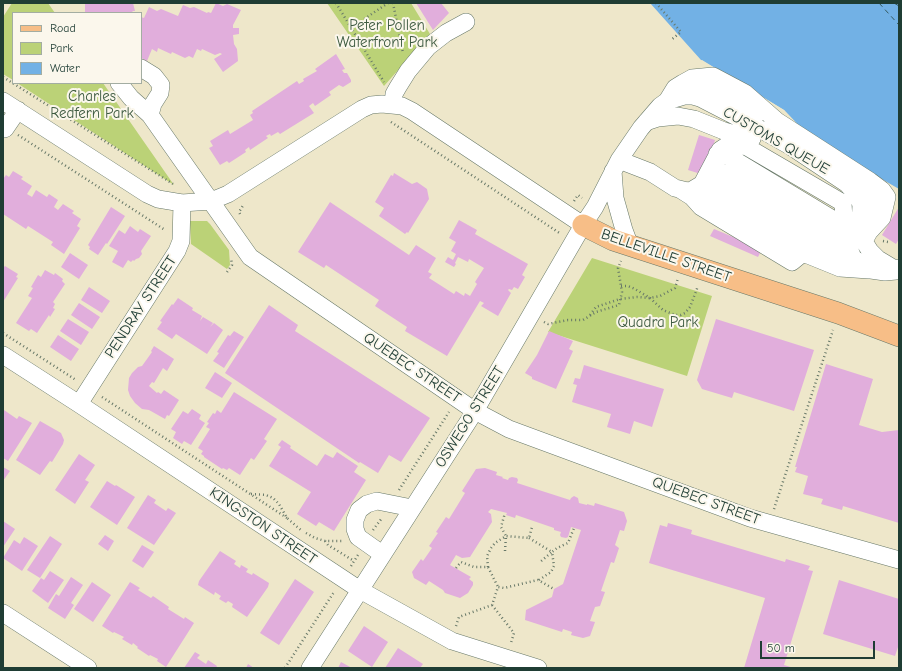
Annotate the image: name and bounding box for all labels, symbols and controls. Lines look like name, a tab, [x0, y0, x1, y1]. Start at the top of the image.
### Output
legend	[12, 12, 142, 84]
park label: Peter Pollen Waterfront Park	[336, 17, 438, 52]
text: Road	[50, 21, 76, 35]
text: Park	[50, 41, 73, 55]
text: Water	[50, 61, 80, 75]
park label: Charles Redfern Park	[50, 88, 134, 123]
street label: CUSTOMS QUEUE	[720, 103, 832, 179]
street label: BELLEVILLE STREET	[599, 225, 733, 287]
street label: PENDRAY STREET	[101, 252, 181, 362]
park label: Quadra Park	[617, 314, 699, 332]
street label: QUEBEC STREET	[360, 329, 464, 407]
street label: OSWEGO STREET	[432, 363, 508, 471]
street label: QUEBEC STREET	[650, 473, 762, 529]
street label: KINGSTON STREET	[206, 483, 320, 569]
scale bar	[762, 633, 877, 659]
text: 50 m	[767, 641, 795, 655]

